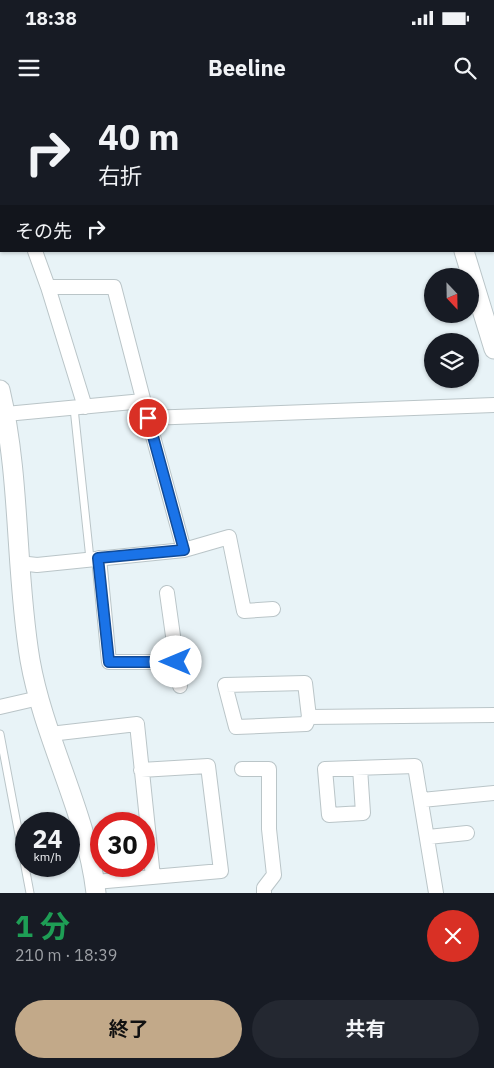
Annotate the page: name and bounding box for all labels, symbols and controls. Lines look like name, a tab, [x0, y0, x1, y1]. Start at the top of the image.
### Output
text: 18:38	[25, 6, 77, 30]
text: Beeline	[208, 53, 286, 82]
icon: menu	[15, 54, 43, 82]
icon: search	[451, 54, 479, 82]
text: 40 m	[98, 114, 180, 160]
icon: right	[15, 120, 80, 185]
text: 右折	[98, 161, 142, 190]
icon: right	[82, 215, 110, 243]
text: その先	[15, 219, 72, 243]
north arrow	[424, 268, 479, 322]
map controls	[424, 268, 479, 388]
button: layers	[424, 333, 479, 388]
pin	[127, 397, 169, 439]
icon: arrive	[134, 404, 162, 432]
position arrow	[149, 635, 201, 687]
speed limit sign: 30	[90, 812, 155, 877]
text: 24	[32, 822, 63, 855]
text: km/h	[33, 849, 62, 864]
text: 1 分	[15, 906, 70, 945]
button: close	[427, 910, 479, 962]
text: 210 m · 18:39	[15, 945, 117, 965]
button: 終了	[15, 1000, 242, 1058]
button: 共有	[252, 1000, 479, 1058]

